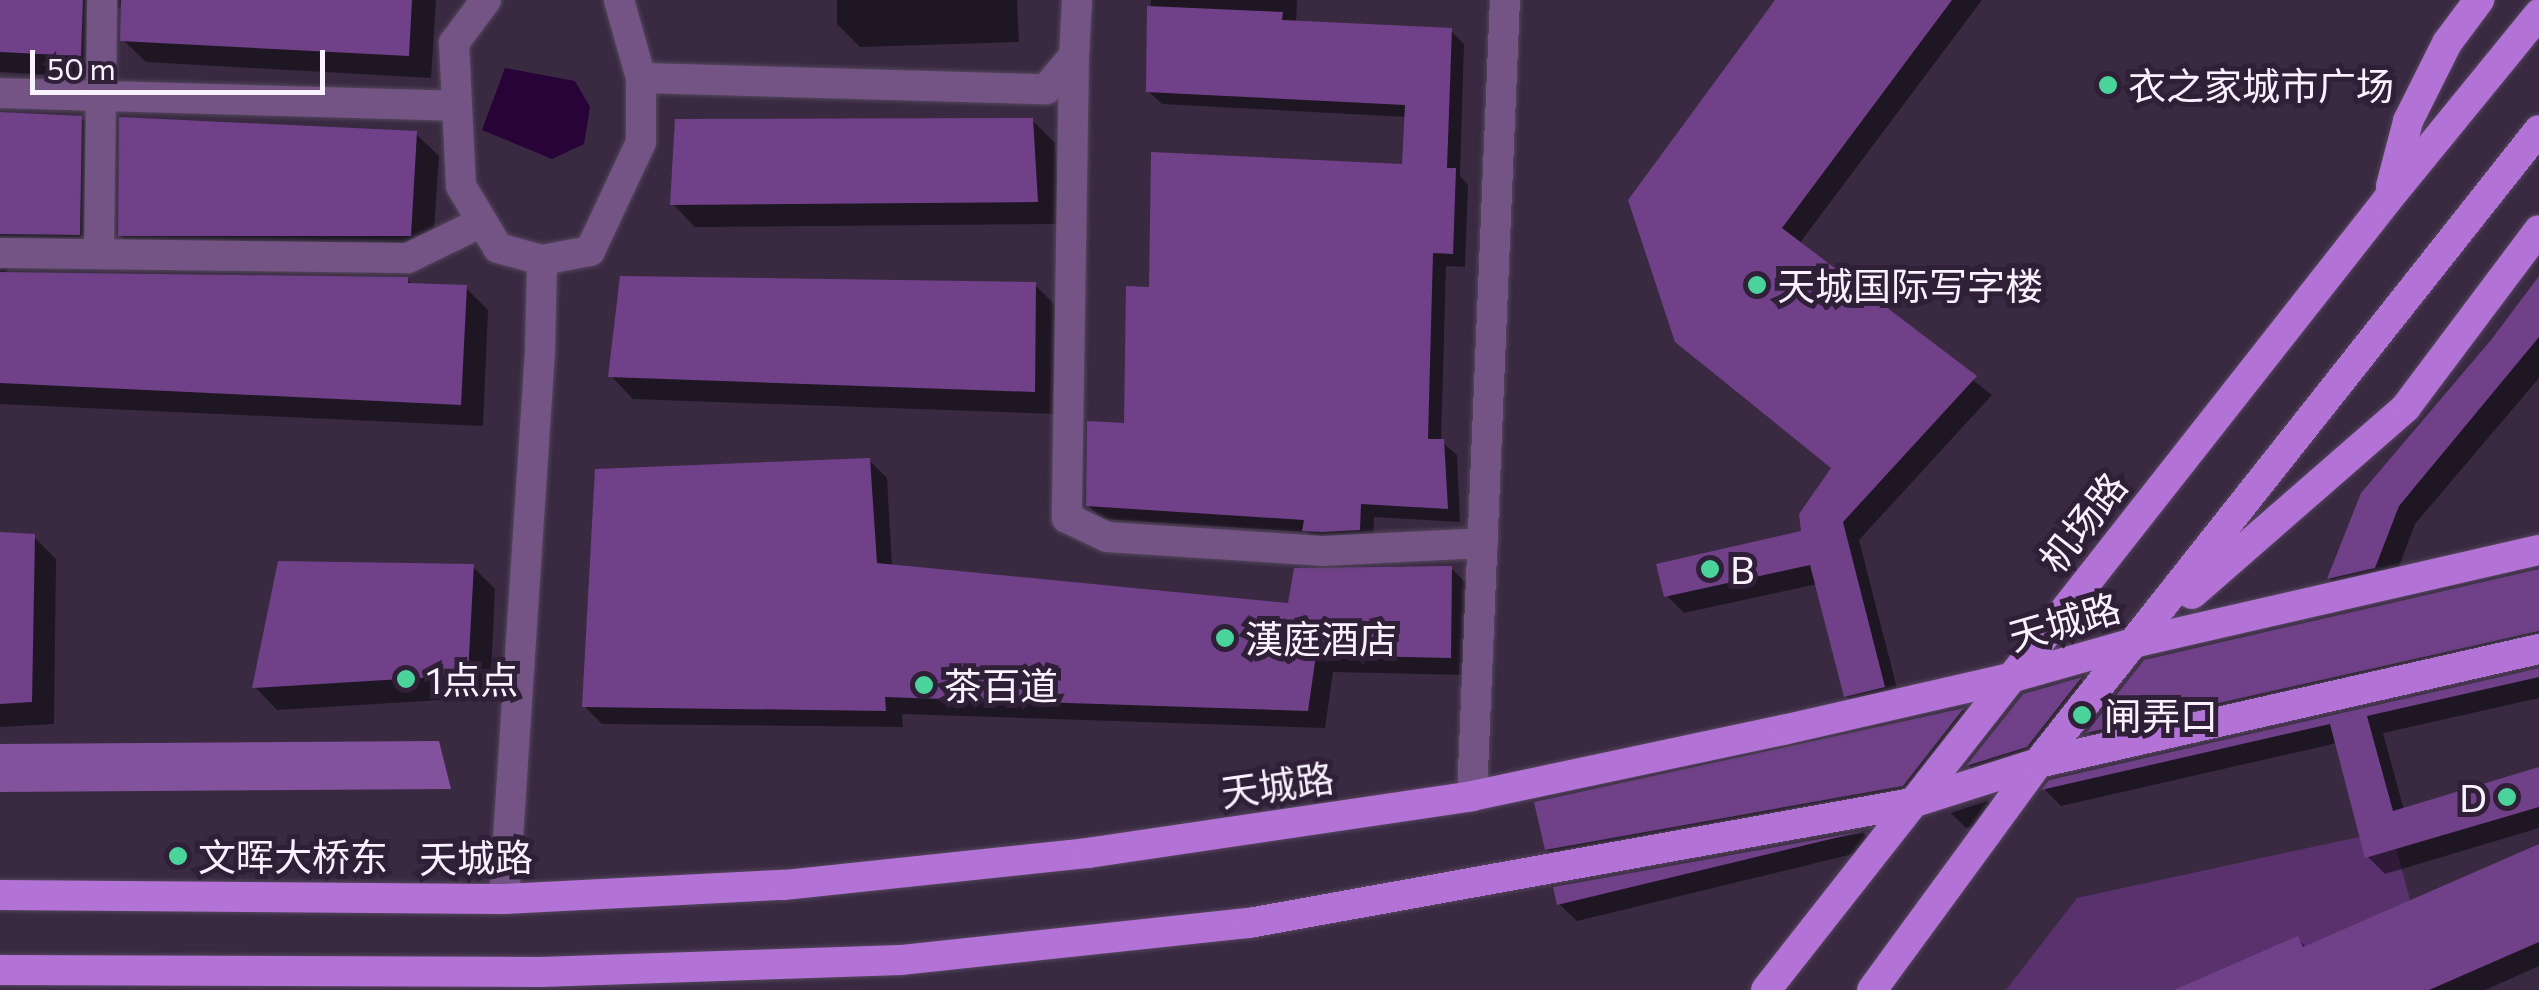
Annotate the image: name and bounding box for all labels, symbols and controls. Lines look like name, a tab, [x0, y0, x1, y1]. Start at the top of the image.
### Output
scale bar	[35, 30, 330, 92]
text: 50 m	[47, 49, 116, 86]
place label: 衣之家城市广场	[2128, 62, 2394, 108]
marker: 衣之家城市广场	[2097, 74, 2119, 96]
place label: 天城国际写字楼	[1777, 262, 2043, 308]
marker: 天城国际写字楼	[1746, 274, 1768, 296]
street label: 机场路	[2029, 463, 2135, 581]
place label: B	[1730, 546, 1755, 592]
marker: B	[1699, 558, 1721, 580]
street label: 天城路	[2003, 583, 2125, 659]
place label: 漢庭酒店	[1245, 615, 1397, 661]
marker: 漢庭酒店	[1214, 627, 1236, 649]
place label: 1点点	[426, 656, 518, 702]
place label: 茶百道	[944, 662, 1058, 708]
marker: 1点点	[395, 668, 417, 690]
marker: 茶百道	[913, 674, 935, 696]
place label: 闸弄口	[2104, 692, 2218, 738]
marker: 闸弄口	[2069, 702, 2095, 728]
street label: 天城路	[1217, 753, 1337, 815]
place label: D	[2459, 774, 2487, 820]
marker: D	[2496, 786, 2518, 808]
place label: 文晖大桥东	[198, 833, 388, 879]
street label: 天城路	[419, 833, 533, 881]
marker: 文晖大桥东	[167, 845, 189, 867]

